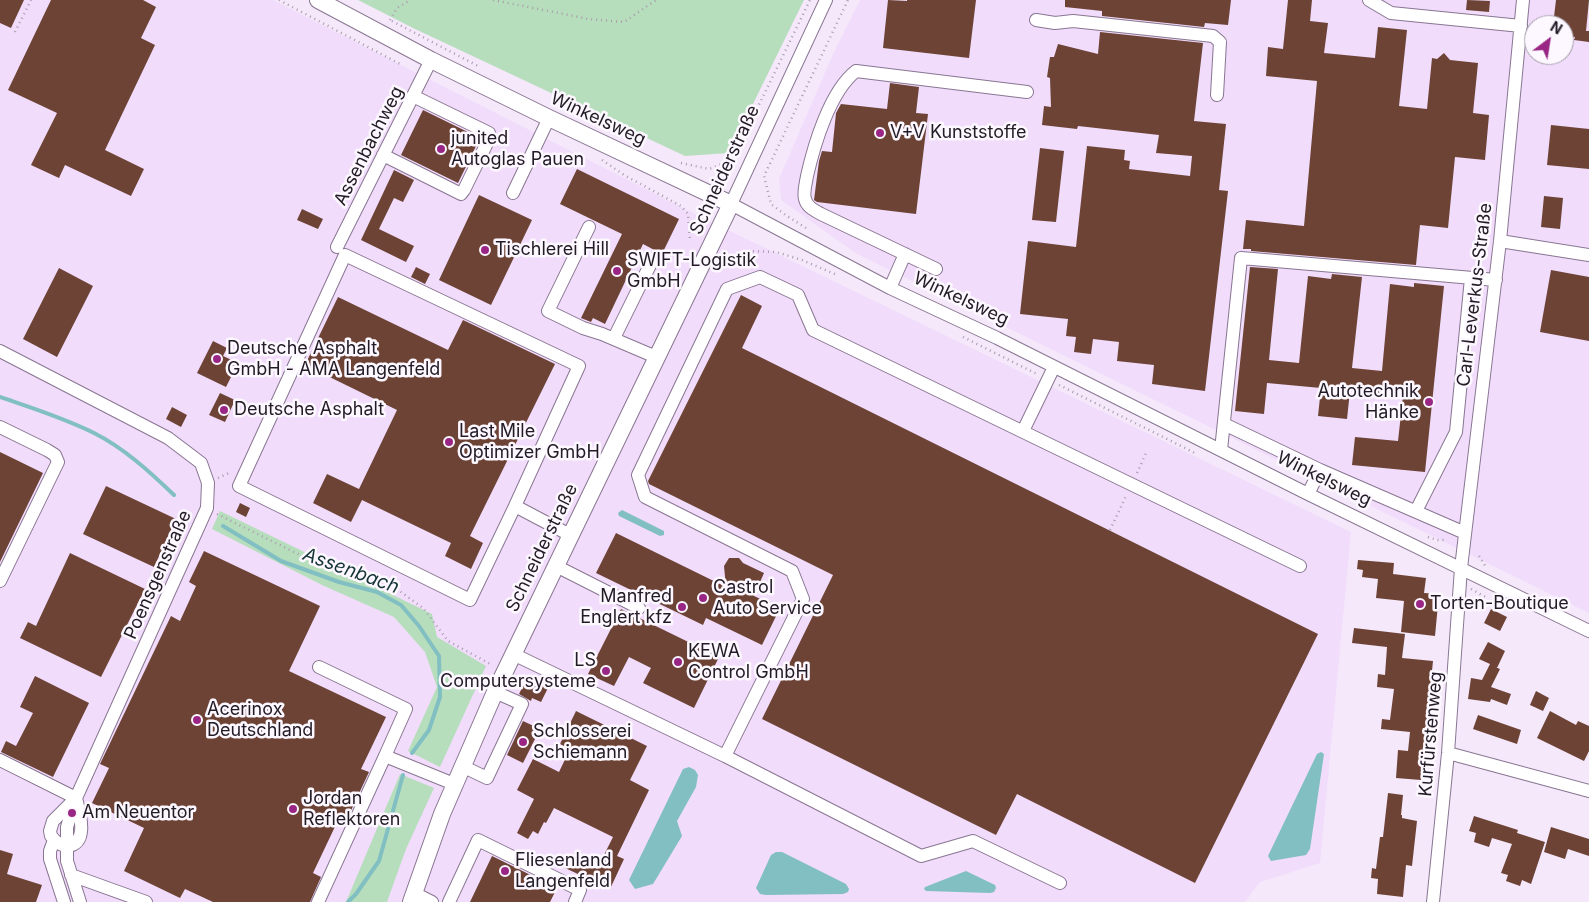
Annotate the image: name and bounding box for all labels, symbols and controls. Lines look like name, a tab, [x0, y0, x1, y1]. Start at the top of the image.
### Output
north arrow	[1524, 15, 1574, 65]
text: N	[1548, 18, 1565, 38]
street label: Assenbachweg	[330, 83, 408, 209]
street label: Winkelsweg	[547, 88, 649, 150]
street label: Schneiderstraße	[686, 102, 764, 238]
place label: V+V Kunststoffe	[890, 122, 1027, 144]
marker: V+V Kunststoffe	[874, 127, 886, 139]
place label: junited Autoglas Pauen	[451, 128, 584, 170]
marker: junited Autoglas Pauen	[435, 143, 447, 155]
street label: Carl-Leverkus-Straße	[1453, 202, 1497, 388]
place label: Tischlerei Hill	[495, 239, 609, 261]
marker: Tischlerei Hill	[479, 244, 491, 256]
place label: SWIFT-Logistik GmbH	[627, 250, 756, 292]
marker: SWIFT-Logistik GmbH	[611, 265, 623, 277]
street label: Winkelsweg	[910, 268, 1012, 330]
place label: Deutsche Asphalt GmbH - AMA Langenfeld	[227, 338, 440, 380]
marker: Deutsche Asphalt GmbH - AMA Langenfeld	[211, 353, 223, 365]
place label: Autotechnik Hänke	[1317, 381, 1419, 424]
marker: Autotechnik Hänke	[1423, 396, 1435, 408]
place label: Deutsche Asphalt	[234, 399, 384, 421]
marker: Deutsche Asphalt	[218, 404, 230, 416]
place label: Last Mile Optimizer GmbH	[459, 421, 600, 464]
marker: Last Mile Optimizer GmbH	[443, 436, 455, 448]
street label: Winkelsweg	[1273, 447, 1375, 511]
street label: Schneiderstraße	[502, 480, 582, 616]
street label: Poensgenstraße	[120, 507, 196, 643]
water label: Assenbach	[300, 543, 402, 599]
place label: Castrol Auto Service	[713, 577, 822, 620]
place label: Manfred Englert kfz	[580, 586, 672, 628]
marker: Castrol Auto Service	[697, 592, 709, 604]
place label: Torten-Boutique	[1430, 593, 1569, 615]
marker: Torten-Boutique	[1414, 598, 1426, 610]
marker: Manfred Englert kfz	[676, 601, 688, 613]
place label: KEWA Control GmbH	[688, 641, 809, 684]
place label: LS Computersysteme	[440, 650, 596, 692]
marker: KEWA Control GmbH	[672, 656, 684, 668]
marker: LS Computersysteme	[600, 665, 612, 677]
street label: Kurfürstenweg	[1415, 671, 1447, 797]
place label: Acerinox Deutschland	[207, 699, 313, 742]
marker: Acerinox Deutschland	[191, 714, 203, 726]
place label: Schlosserei Schiemann	[533, 721, 631, 764]
marker: Schlosserei Schiemann	[517, 736, 529, 748]
place label: Jordan Reflektoren	[303, 788, 400, 831]
place label: Am Neuentor	[82, 802, 194, 824]
marker: Jordan Reflektoren	[287, 803, 299, 815]
marker: Am Neuentor	[66, 807, 78, 819]
place label: Fliesenland Langenfeld	[515, 850, 612, 892]
marker: Fliesenland Langenfeld	[499, 865, 511, 877]

